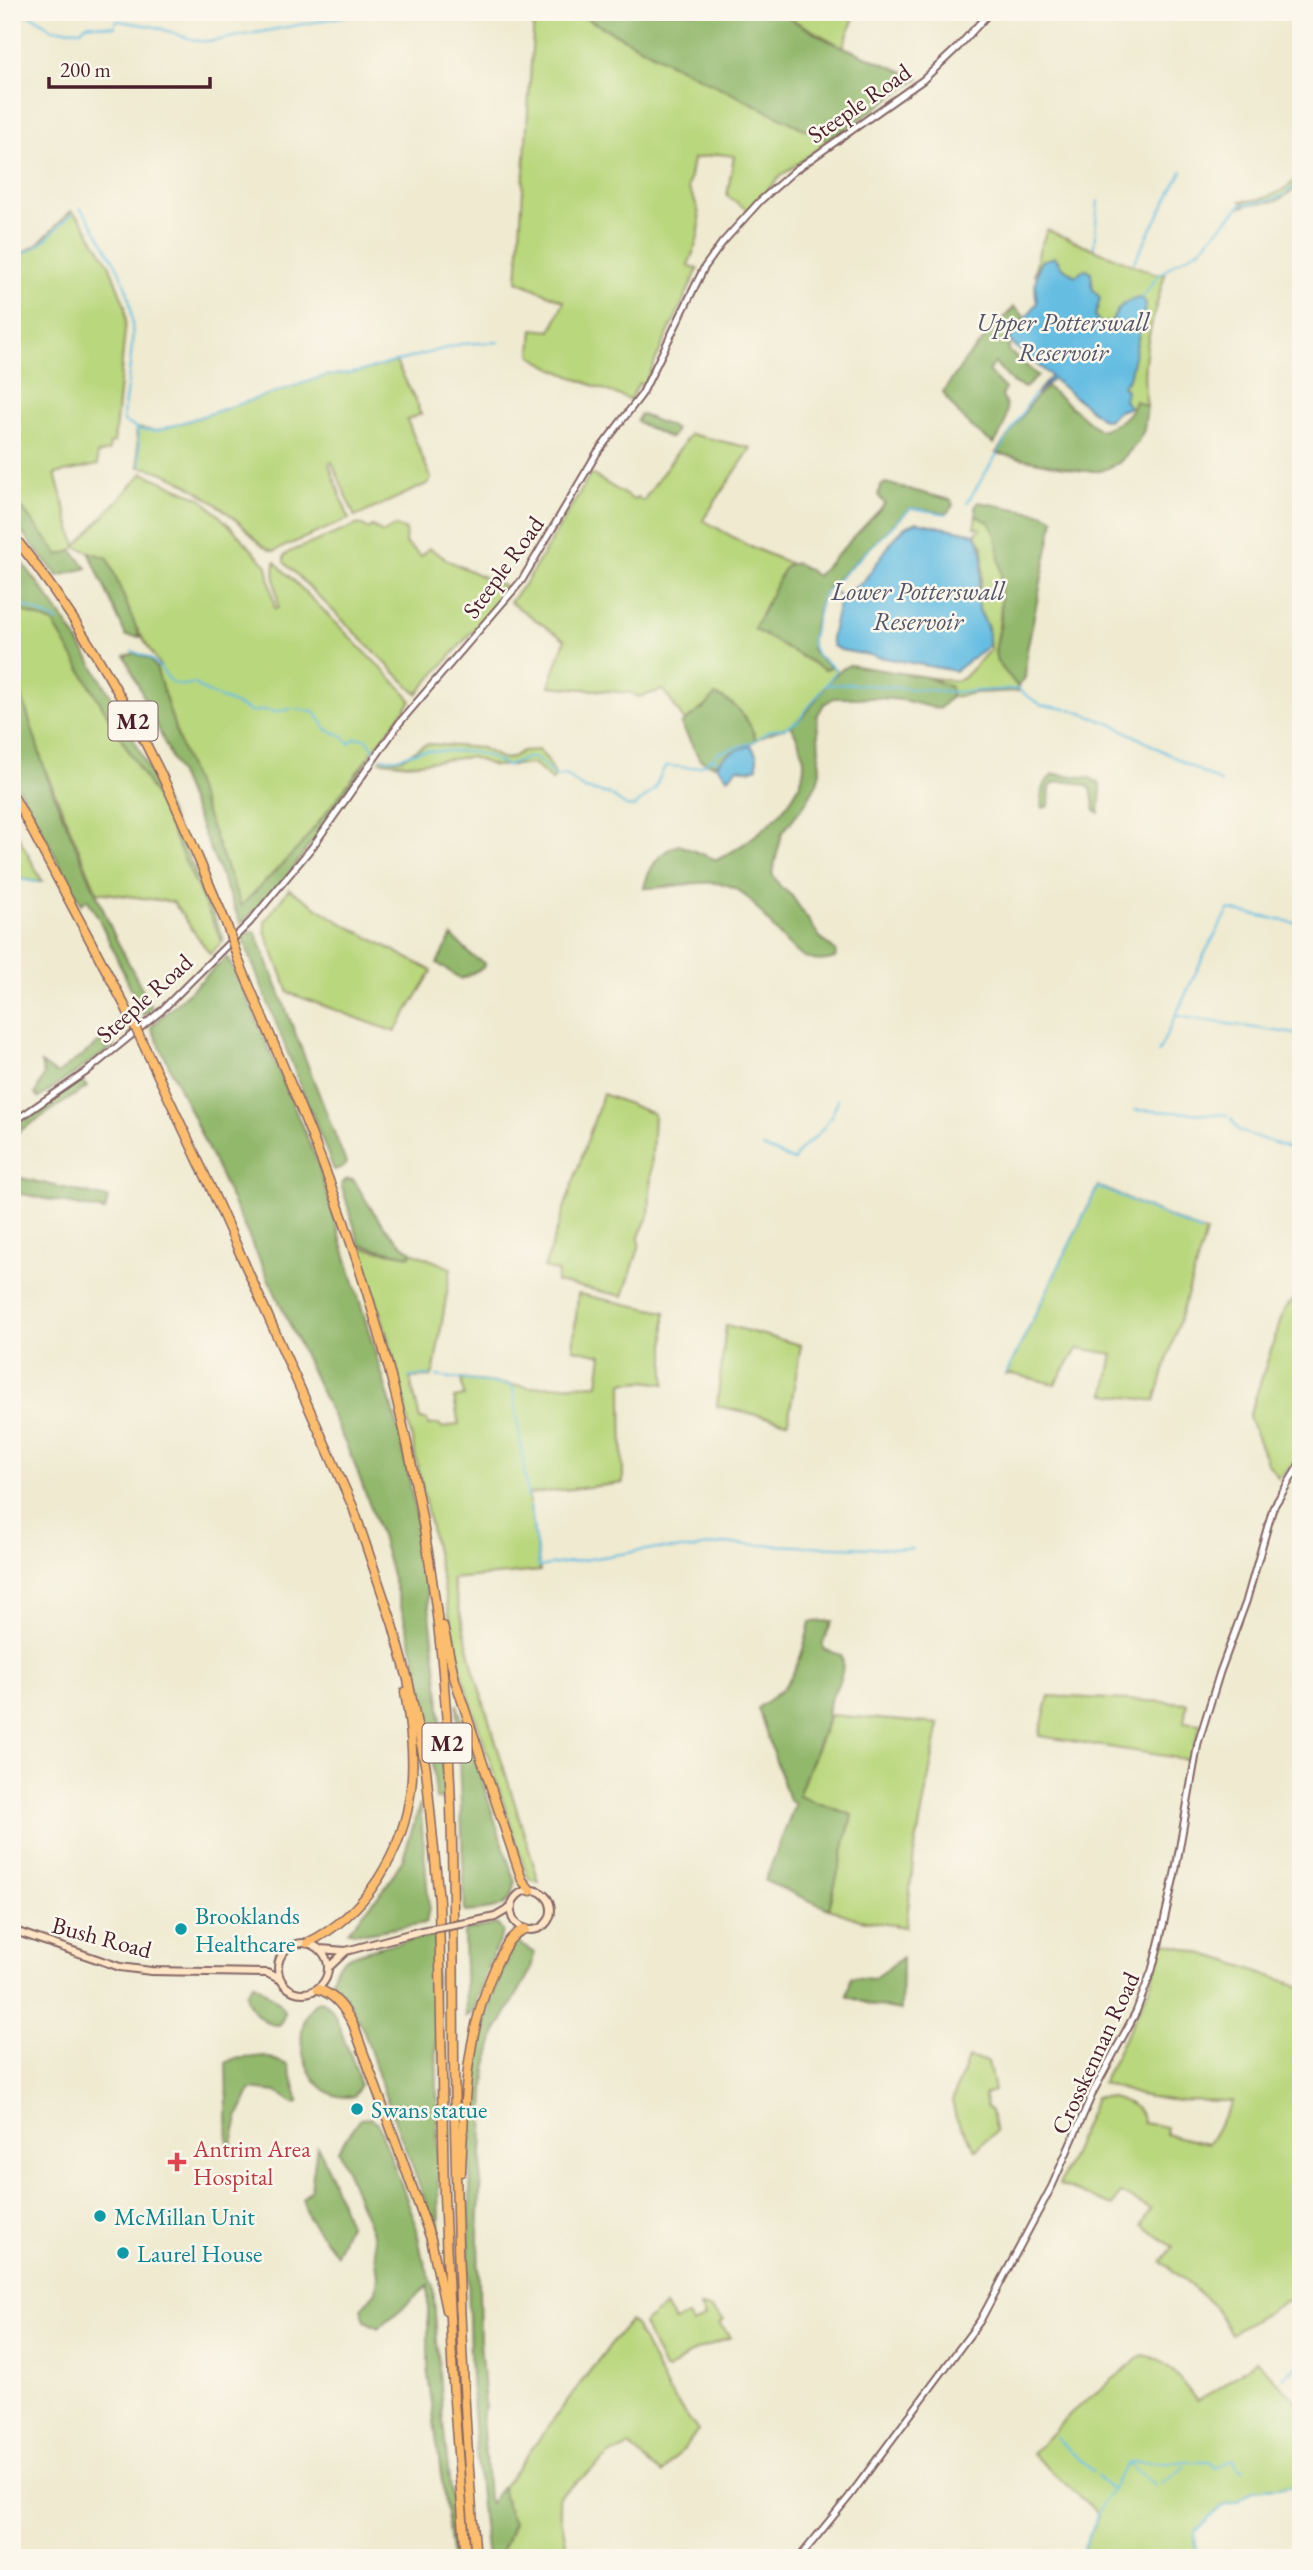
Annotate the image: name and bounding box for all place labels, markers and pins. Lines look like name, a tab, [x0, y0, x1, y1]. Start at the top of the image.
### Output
place label: Brooklands Healthcare	[195, 1900, 300, 1959]
marker: Brooklands Healthcare	[173, 1921, 189, 1937]
place label: Swans statue	[371, 2094, 487, 2125]
marker: Swans statue	[349, 2101, 365, 2117]
place label: Antrim Area Hospital	[192, 2133, 311, 2192]
marker: Antrim Area Hospital	[167, 2152, 187, 2172]
place label: McMillan Unit	[114, 2201, 255, 2232]
marker: McMillan Unit	[92, 2208, 108, 2224]
place label: Laurel House	[137, 2238, 262, 2269]
marker: Laurel House	[115, 2245, 131, 2261]

